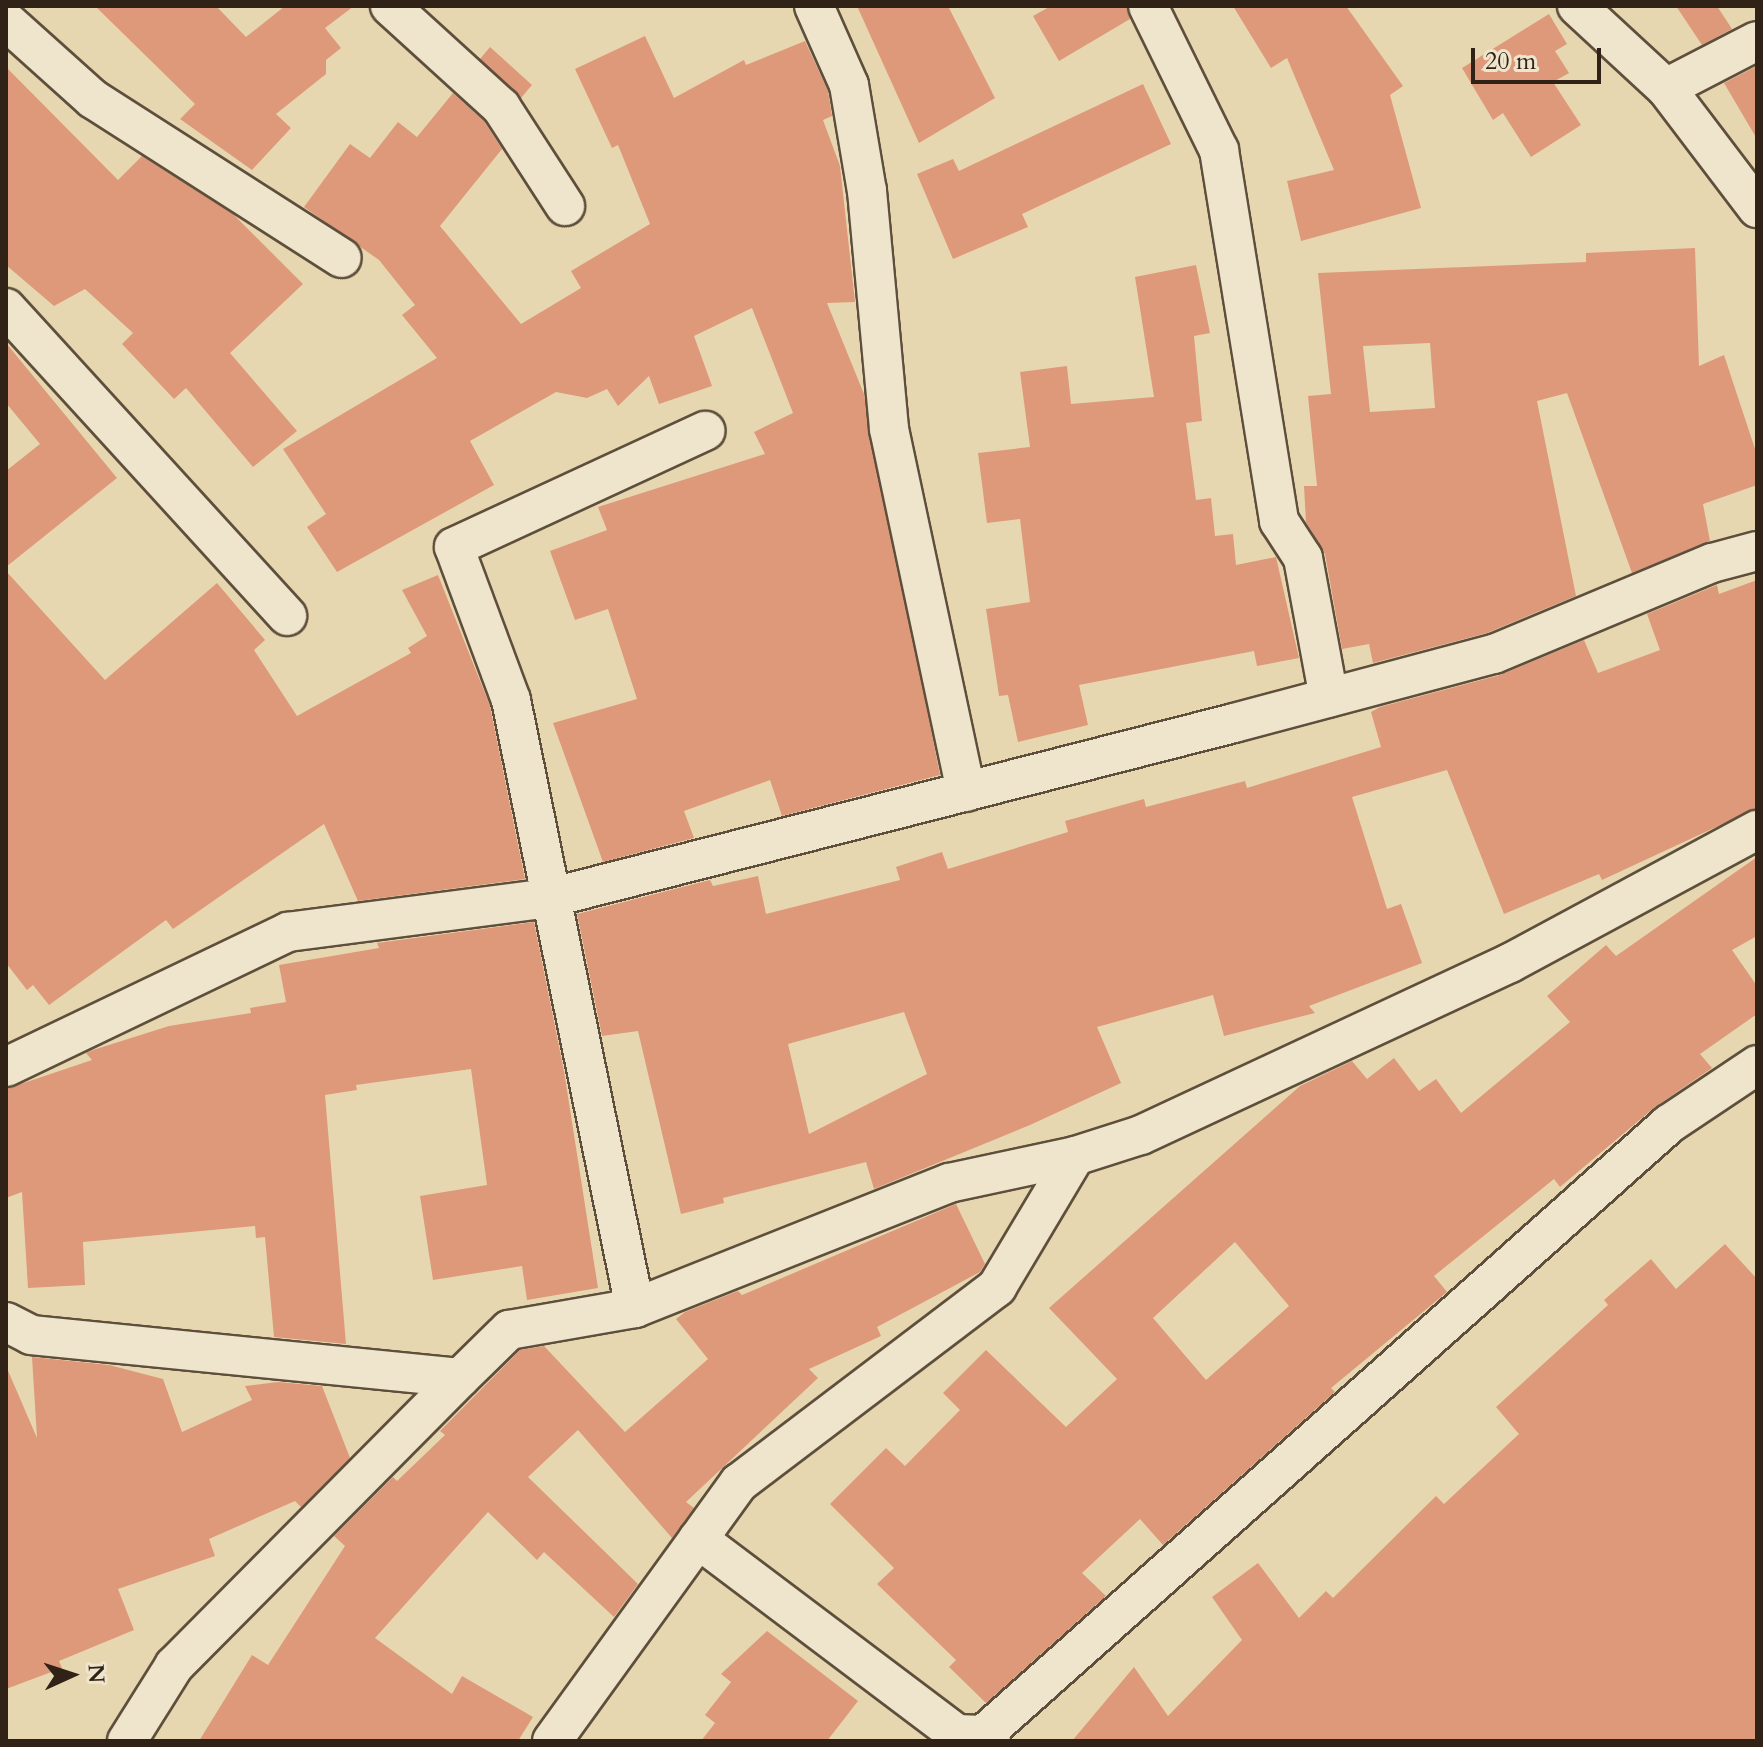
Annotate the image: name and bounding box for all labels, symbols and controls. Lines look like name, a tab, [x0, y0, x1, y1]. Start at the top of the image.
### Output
scale bar	[1475, 32, 1605, 82]
text: 20 m	[1485, 45, 1536, 78]
north arrow	[32, 1635, 112, 1715]
text: N	[80, 1663, 111, 1684]

